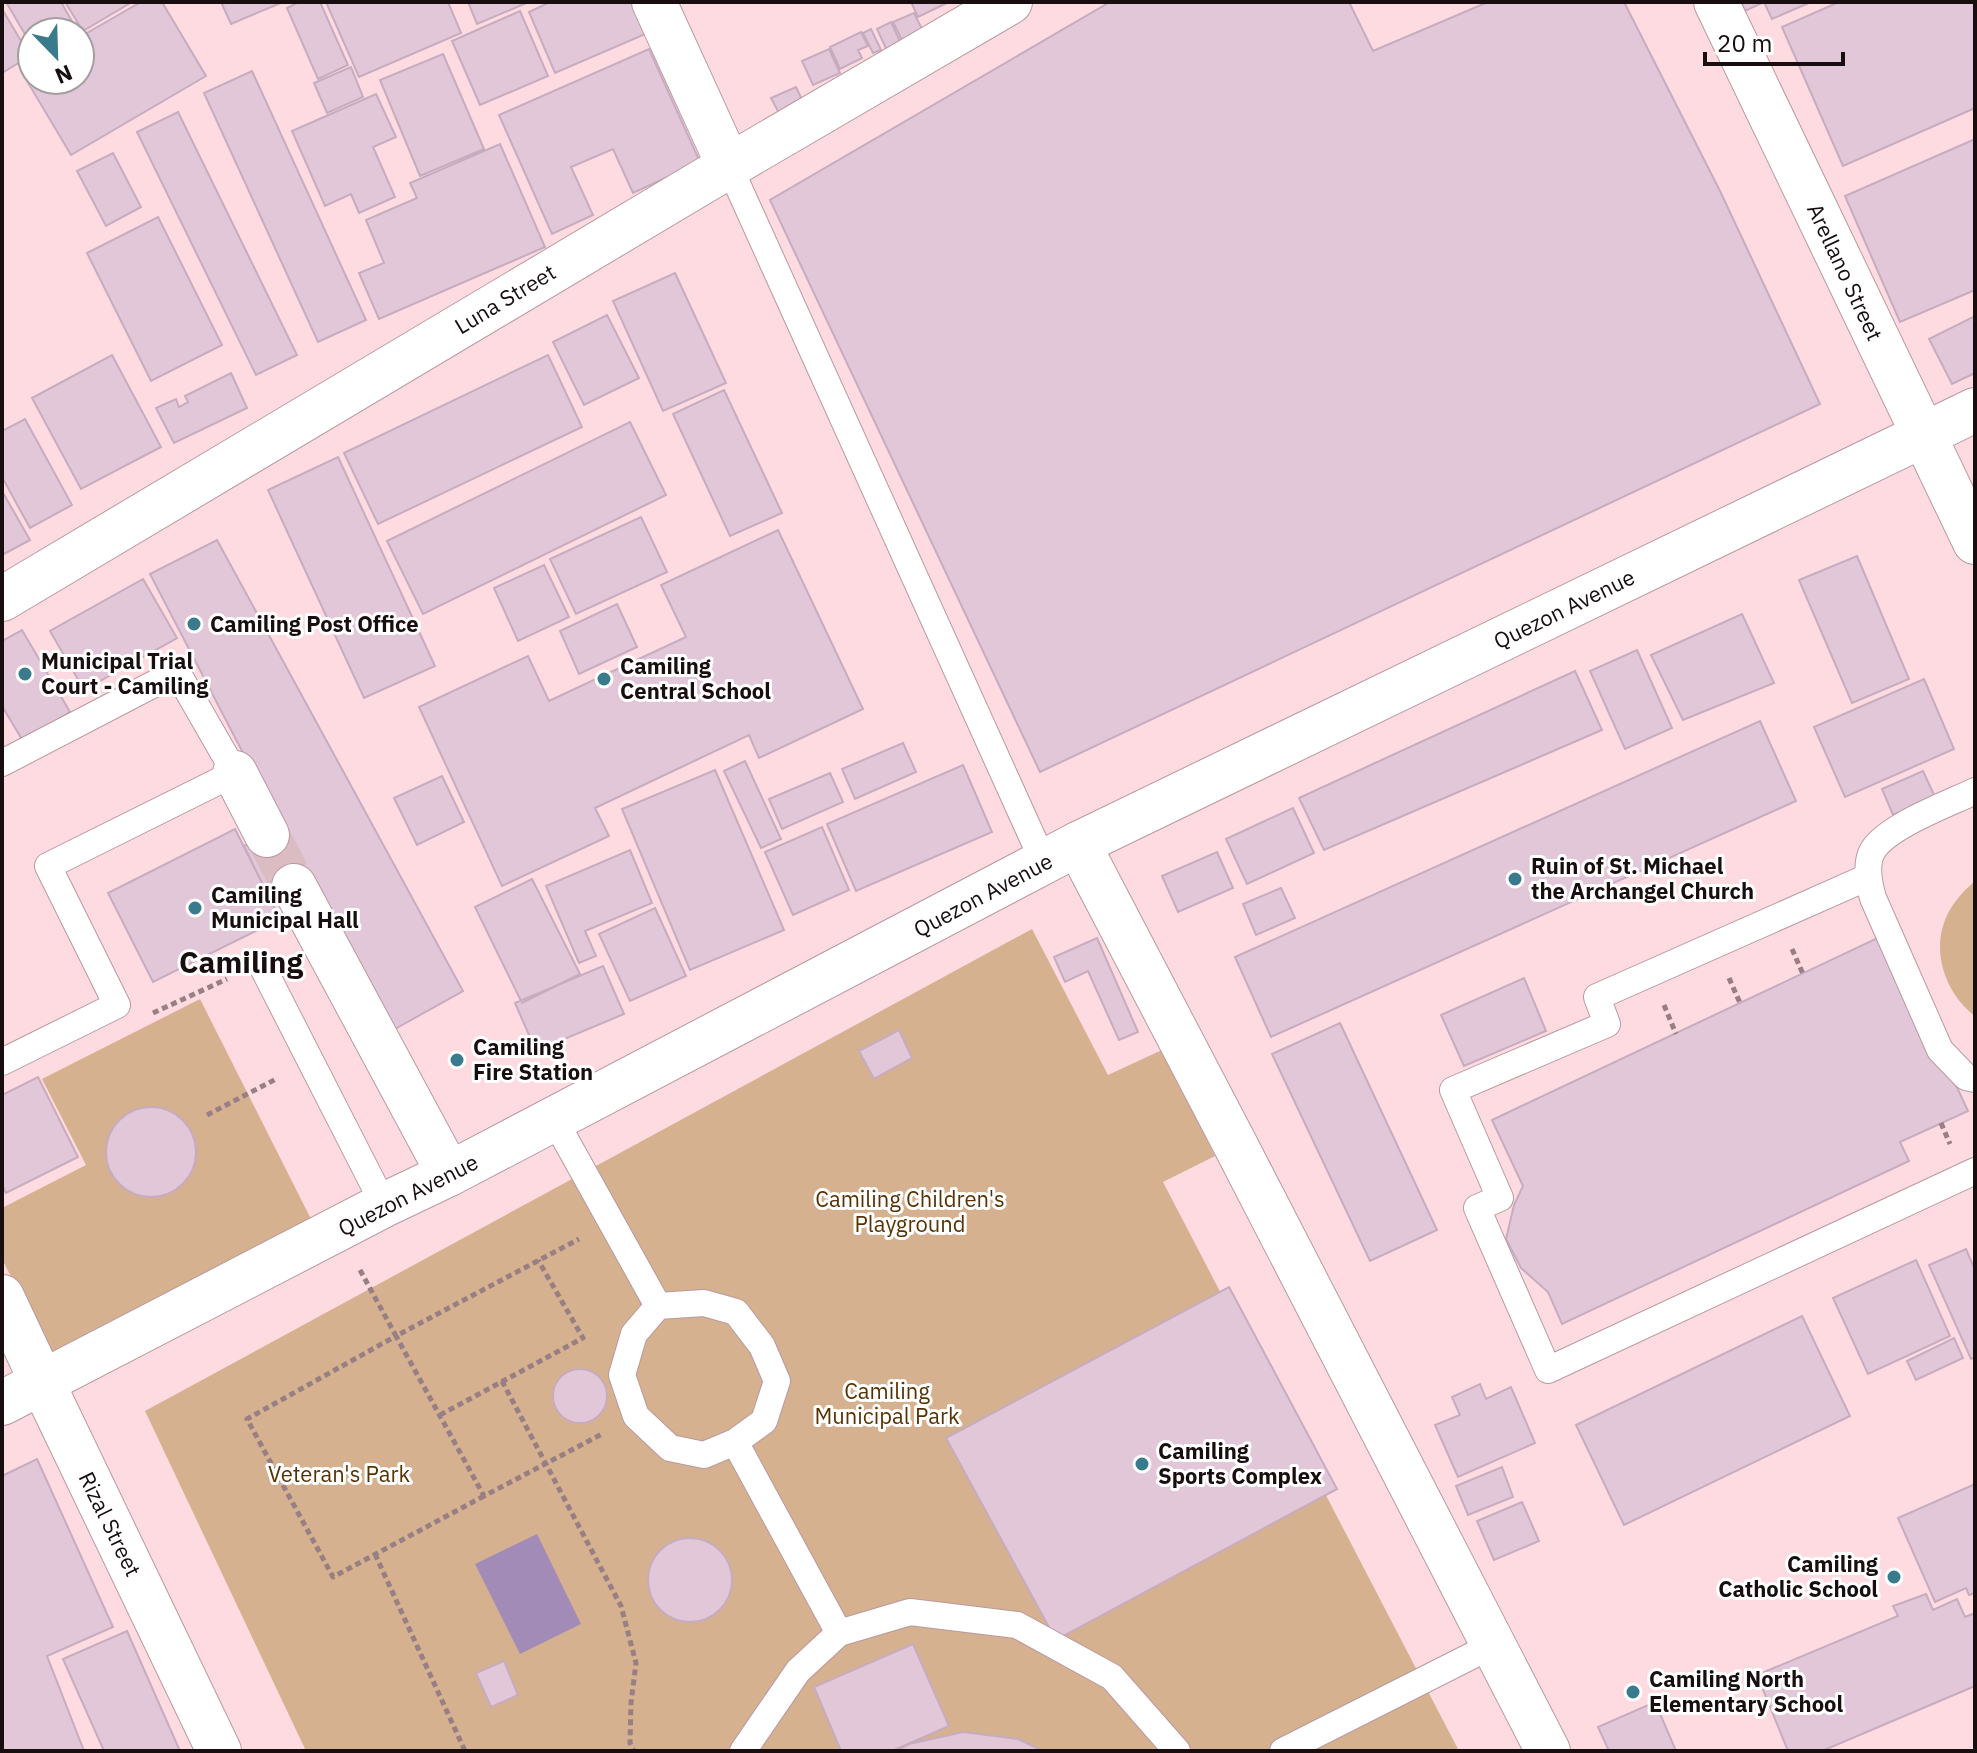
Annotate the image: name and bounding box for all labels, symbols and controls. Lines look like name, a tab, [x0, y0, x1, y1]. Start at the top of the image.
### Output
north arrow	[16, 16, 96, 96]
scale bar	[1705, 16, 1843, 66]
text: 20 m	[1717, 27, 1772, 59]
text: N	[51, 58, 77, 91]
street label: Arellano Street	[1801, 199, 1890, 345]
street label: Luna Street	[449, 257, 561, 340]
street label: Quezon Avenue	[1488, 562, 1639, 655]
place label: Camiling Post Office	[210, 609, 419, 638]
marker: Camiling Post Office	[185, 615, 203, 633]
place label: Municipal Trial Court - Camiling	[41, 646, 209, 700]
place label: Camiling Central School	[620, 651, 771, 705]
marker: Municipal Trial Court - Camiling	[16, 665, 34, 683]
marker: Camiling Central School	[595, 670, 613, 688]
street label: Quezon Avenue	[908, 846, 1057, 943]
place label: Ruin of St. Michael the Archangel Church	[1531, 851, 1754, 905]
marker: Ruin of St. Michael the Archangel Church	[1506, 870, 1524, 888]
place label: Camiling Municipal Hall	[211, 880, 359, 934]
marker: Camiling Municipal Hall	[186, 899, 204, 917]
district label: Camiling	[179, 942, 303, 981]
place label: Camiling Fire Station	[473, 1032, 593, 1086]
marker: Camiling Fire Station	[448, 1051, 466, 1069]
street label: Quezon Avenue	[333, 1147, 483, 1242]
park label: Camiling Children's Playground	[815, 1184, 1005, 1238]
park label: Camiling Municipal Park	[814, 1376, 960, 1430]
place label: Camiling Sports Complex	[1158, 1436, 1322, 1490]
marker: Camiling Sports Complex	[1133, 1455, 1151, 1473]
park label: Veteran's Park	[268, 1459, 410, 1488]
street label: Rizal Street	[73, 1467, 148, 1581]
place label: Camiling Catholic School	[1718, 1549, 1879, 1603]
marker: Camiling Catholic School	[1885, 1568, 1903, 1586]
place label: Camiling North Elementary School	[1649, 1664, 1843, 1718]
marker: Camiling North Elementary School	[1624, 1683, 1642, 1701]

